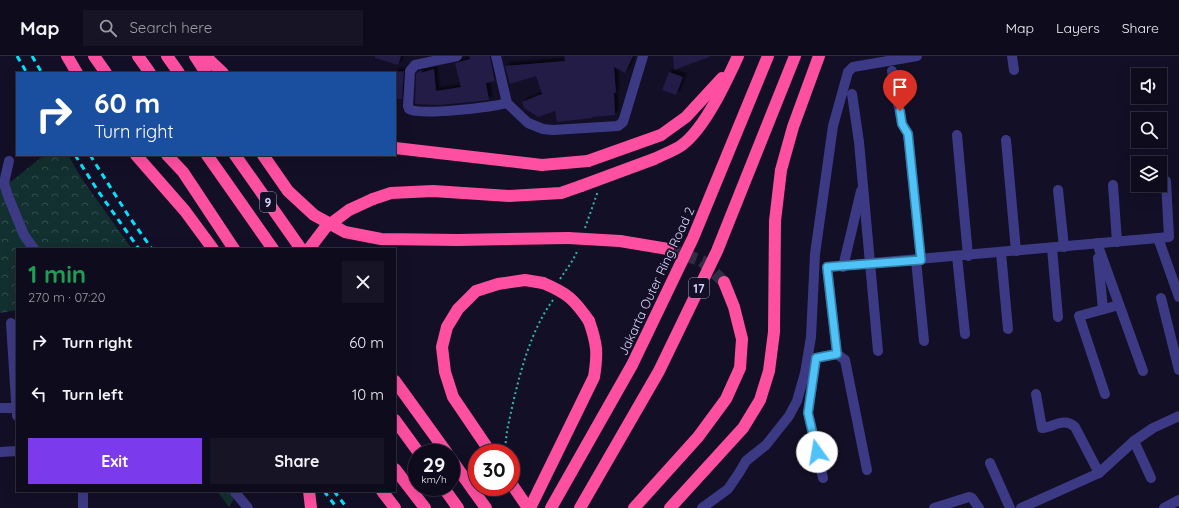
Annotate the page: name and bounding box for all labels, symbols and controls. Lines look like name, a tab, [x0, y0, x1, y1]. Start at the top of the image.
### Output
search box	[83, 10, 363, 46]
text: Map	[20, 16, 59, 40]
icon: search	[97, 17, 119, 39]
text: Search here	[129, 18, 212, 37]
text: Map	[1005, 19, 1034, 37]
text: Layers	[1056, 19, 1100, 37]
text: Share	[1122, 19, 1159, 37]
map controls	[1131, 68, 1167, 192]
button: sound	[1131, 68, 1167, 104]
pin	[883, 70, 917, 111]
icon: arrive	[889, 76, 911, 98]
text: 60 m	[94, 85, 160, 120]
icon: right	[28, 88, 80, 140]
button: search	[1131, 112, 1167, 148]
text: Turn right	[94, 120, 174, 143]
button: layers	[1131, 156, 1167, 192]
road number: 9	[260, 192, 276, 212]
street label: Jakarta Outer Ring Road 2	[614, 204, 698, 358]
text: 1 min	[28, 259, 86, 289]
button: close	[342, 261, 384, 303]
road number: 17	[689, 278, 709, 298]
text: 270 m · 07:20	[28, 289, 105, 305]
icon: right	[28, 331, 50, 353]
text: Turn right	[62, 333, 133, 352]
text: 60 m	[349, 333, 384, 352]
icon: left	[28, 383, 50, 405]
text: Turn left	[62, 385, 124, 404]
text: 10 m	[352, 385, 384, 404]
position arrow	[796, 431, 838, 473]
button: Exit	[28, 438, 202, 484]
button: Share	[210, 438, 384, 484]
speed limit sign: 30	[468, 444, 520, 496]
text: 29	[423, 452, 445, 477]
text: km/h	[421, 473, 447, 486]

